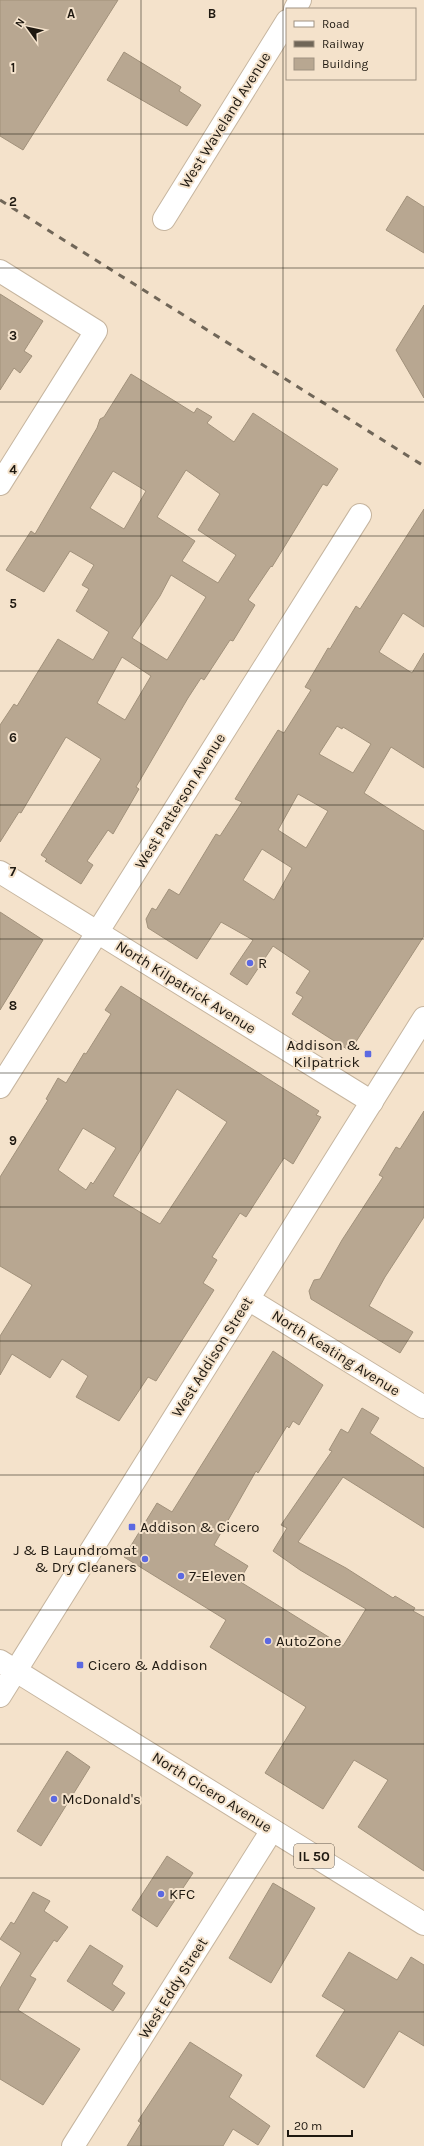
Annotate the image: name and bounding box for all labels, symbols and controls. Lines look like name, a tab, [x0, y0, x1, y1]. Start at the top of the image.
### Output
text: A	[67, 6, 75, 21]
text: B	[208, 6, 216, 21]
north arrow	[8, 8, 48, 48]
legend	[286, 8, 416, 80]
text: N	[12, 16, 28, 30]
text: Road	[322, 17, 350, 31]
text: Railway	[322, 37, 364, 51]
street label: West Waveland Avenue	[176, 48, 274, 192]
text: Building	[322, 57, 369, 71]
text: 1	[11, 60, 15, 75]
text: 2	[9, 194, 17, 209]
text: 3	[9, 328, 17, 343]
text: 4	[9, 462, 17, 477]
text: 5	[9, 596, 17, 611]
text: 6	[9, 730, 17, 745]
street label: West Patterson Avenue	[131, 730, 229, 872]
text: 7	[10, 864, 17, 879]
street label: North Kilpatrick Avenue	[113, 937, 259, 1037]
place label: R	[258, 954, 267, 972]
marker: R	[245, 958, 255, 968]
text: 8	[9, 998, 17, 1013]
place label: Addison & Kilpatrick	[287, 1036, 360, 1071]
marker: Addison & Kilpatrick	[363, 1049, 373, 1059]
text: 9	[9, 1133, 17, 1148]
street label: West Addison Street	[168, 1293, 257, 1420]
street label: North Keating Avenue	[269, 1306, 403, 1400]
place label: Addison & Cicero	[140, 1518, 260, 1536]
marker: Addison & Cicero	[127, 1522, 137, 1532]
place label: J & B Laundromat & Dry Cleaners	[13, 1541, 137, 1576]
marker: J & B Laundromat & Dry Cleaners	[140, 1554, 150, 1564]
place label: 7-Eleven	[189, 1567, 246, 1585]
marker: 7-Eleven	[176, 1571, 186, 1581]
place label: AutoZone	[276, 1632, 341, 1650]
marker: AutoZone	[263, 1636, 273, 1646]
place label: Cicero & Addison	[88, 1656, 208, 1674]
marker: Cicero & Addison	[75, 1660, 85, 1670]
street label: North Cicero Avenue	[149, 1748, 275, 1836]
place label: McDonald's	[62, 1790, 141, 1808]
marker: McDonald's	[49, 1794, 59, 1804]
road number: IL 50	[294, 1844, 334, 1868]
place label: KFC	[169, 1885, 195, 1903]
marker: KFC	[156, 1889, 166, 1899]
street label: West Eddy Street	[135, 1934, 211, 2042]
scale bar	[288, 2112, 352, 2138]
text: 20 m	[294, 2119, 322, 2133]

